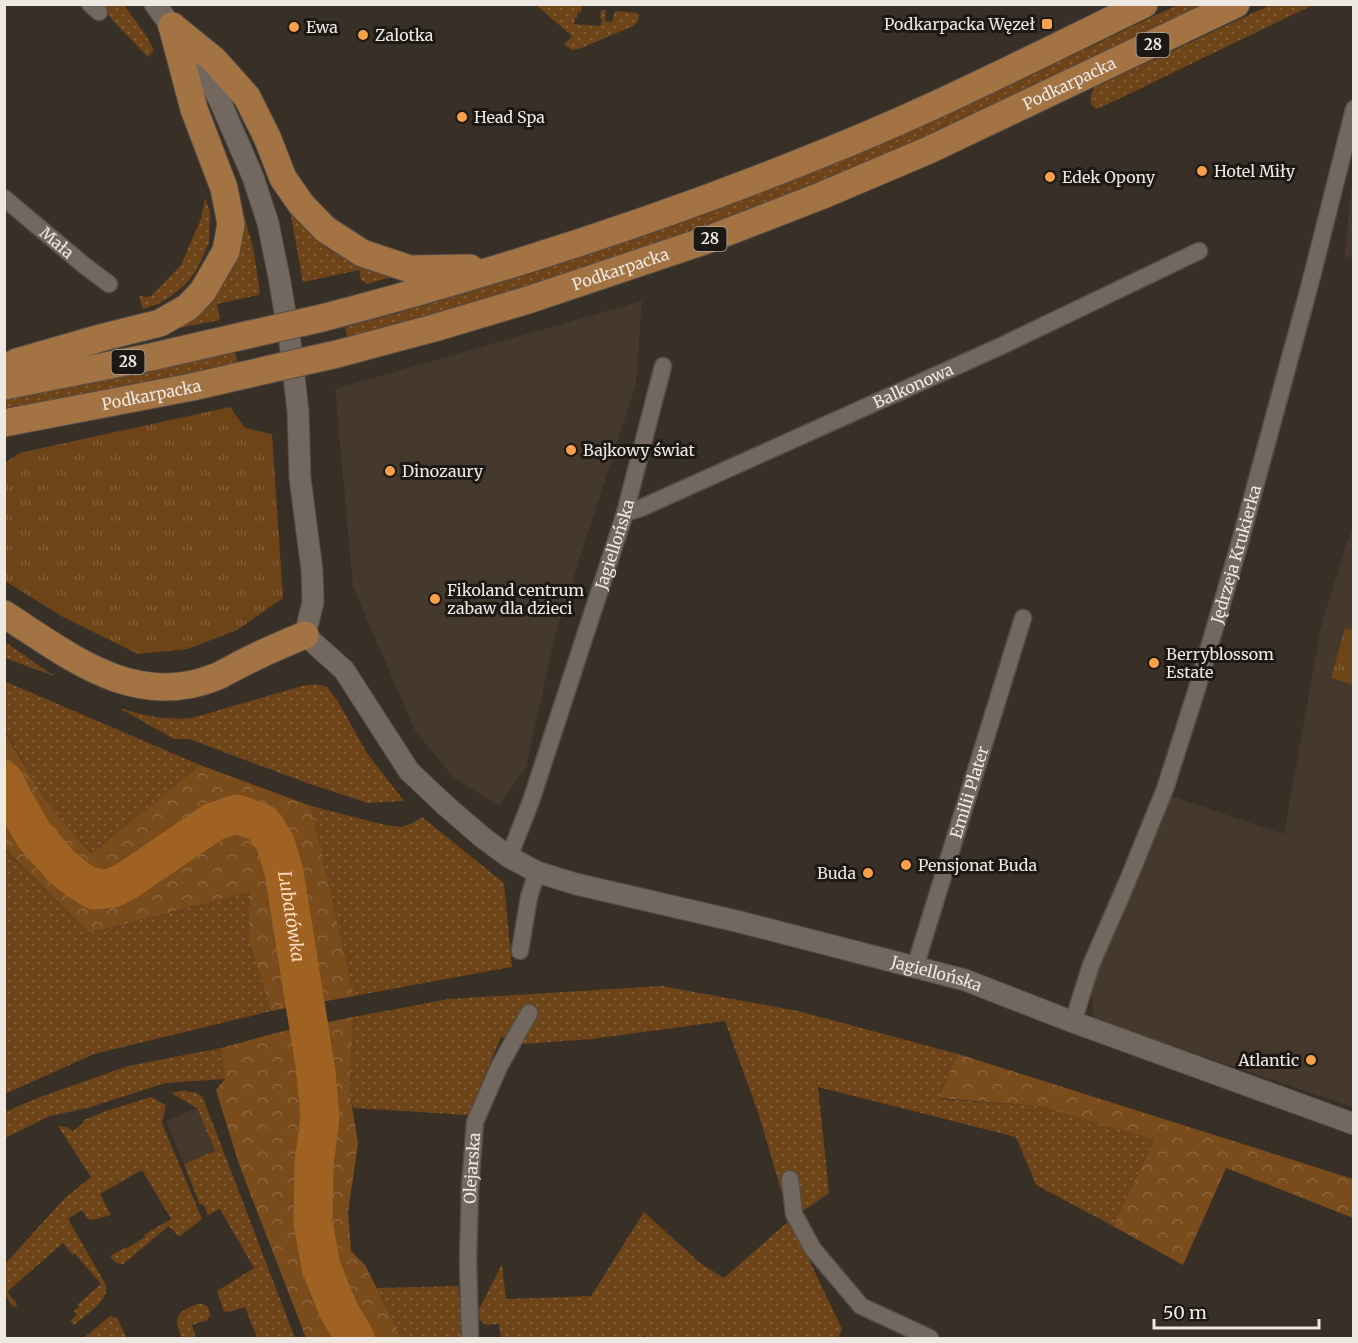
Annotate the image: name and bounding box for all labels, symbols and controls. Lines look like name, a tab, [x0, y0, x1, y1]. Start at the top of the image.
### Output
place label: Podkarpacka Węzeł	[884, 14, 1035, 34]
place label: Ewa	[306, 17, 338, 37]
marker: Podkarpacka Węzeł	[1040, 17, 1054, 31]
marker: Ewa	[287, 20, 301, 34]
place label: Zalotka	[375, 25, 434, 45]
marker: Zalotka	[356, 28, 370, 42]
road number: 28	[1136, 33, 1170, 57]
street label: Podkarpacka	[1019, 53, 1119, 114]
place label: Head Spa	[474, 107, 545, 127]
marker: Head Spa	[455, 110, 469, 124]
place label: Hotel Miły	[1214, 161, 1296, 181]
marker: Hotel Miły	[1195, 164, 1209, 178]
place label: Edek Opony	[1062, 167, 1156, 187]
marker: Edek Opony	[1043, 170, 1057, 184]
street label: Mała	[36, 222, 78, 263]
road number: 28	[694, 227, 726, 251]
street label: Podkarpacka	[570, 243, 672, 295]
road number: 28	[112, 350, 144, 374]
street label: Balkonowa	[870, 359, 957, 412]
street label: Podkarpacka	[100, 375, 203, 414]
place label: Bajkowy świat	[583, 440, 696, 460]
marker: Bajkowy świat	[564, 443, 578, 457]
place label: Dinozaury	[402, 461, 484, 481]
marker: Dinozaury	[383, 464, 397, 478]
street label: Jędrzeja Krukierka	[1206, 482, 1265, 627]
street label: Jagiellońska	[590, 497, 638, 593]
place label: Fikoland centrum zabaw dla dzieci	[447, 580, 584, 618]
marker: Fikoland centrum zabaw dla dzieci	[428, 592, 442, 606]
place label: Berryblossom Estate	[1166, 644, 1274, 682]
marker: Berryblossom Estate	[1147, 656, 1161, 670]
street label: Emilii Plater	[945, 744, 993, 841]
place label: Pensjonat Buda	[918, 855, 1037, 875]
marker: Pensjonat Buda	[899, 858, 913, 872]
place label: Buda	[817, 863, 856, 883]
marker: Buda	[861, 866, 875, 880]
water label: Lubatówka	[273, 869, 310, 964]
street label: Jagiellońska	[888, 951, 985, 996]
place label: Atlantic	[1237, 1050, 1299, 1070]
marker: Atlantic	[1304, 1053, 1318, 1067]
street label: Olejarska	[460, 1131, 484, 1204]
scale bar	[1154, 1292, 1319, 1330]
text: 50 m	[1163, 1301, 1207, 1324]

